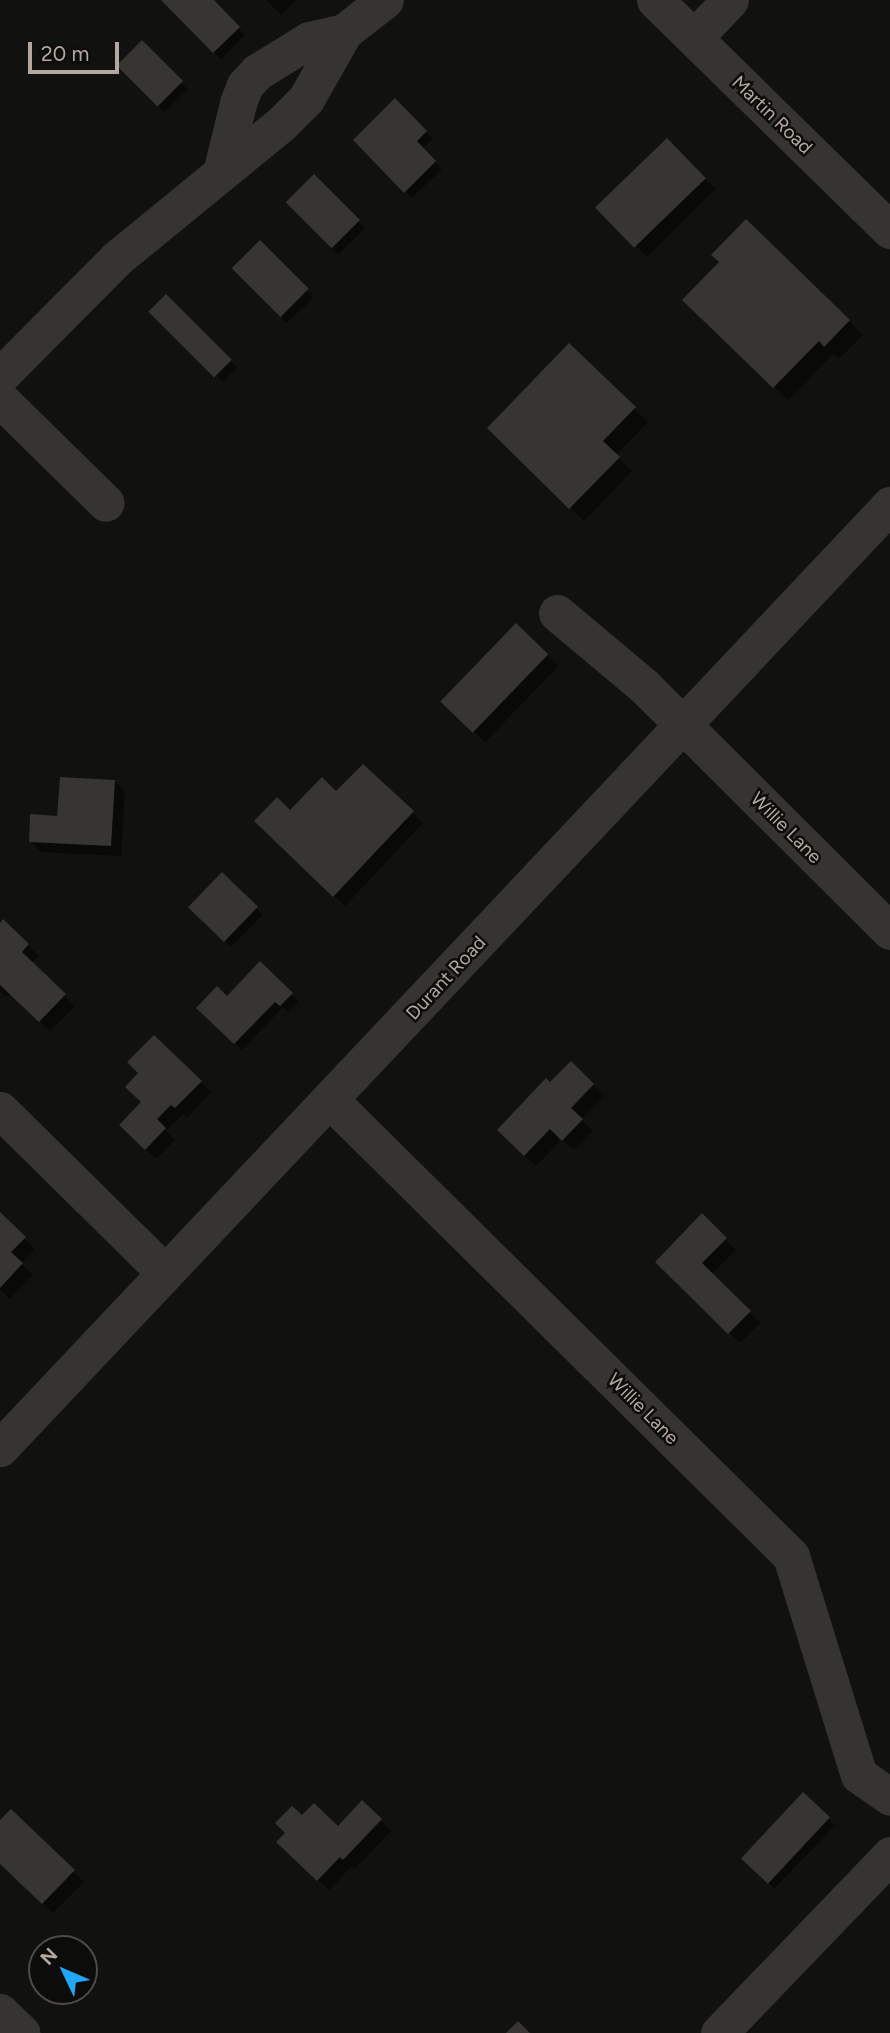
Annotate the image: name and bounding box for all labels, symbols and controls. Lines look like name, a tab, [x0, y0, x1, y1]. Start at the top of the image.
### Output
scale bar	[32, 28, 122, 72]
text: 20 m	[41, 41, 89, 66]
street label: Martin Road	[727, 71, 817, 159]
street label: Willie Lane	[746, 788, 826, 868]
street label: Durant Road	[402, 931, 490, 1025]
street label: Willie Lane	[603, 1369, 683, 1449]
north arrow	[28, 1935, 98, 2005]
text: N	[36, 1943, 62, 1970]

